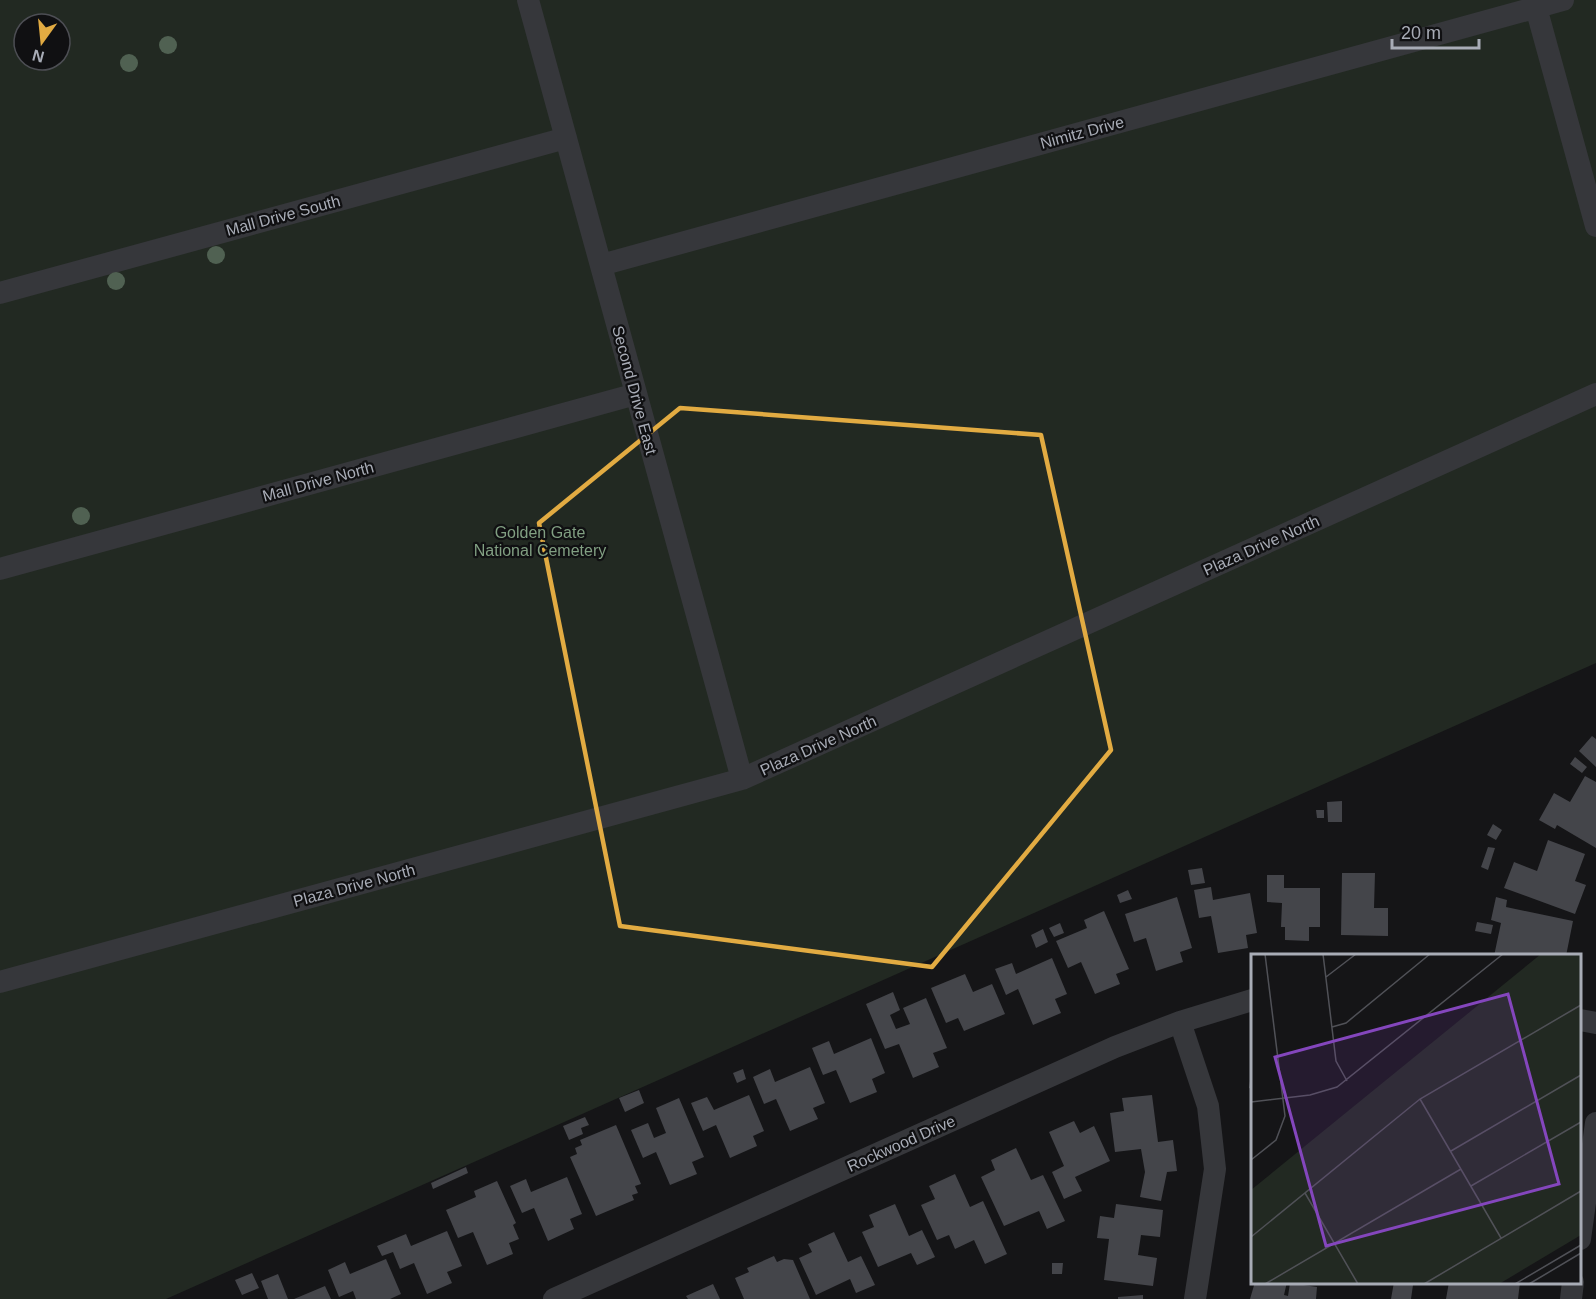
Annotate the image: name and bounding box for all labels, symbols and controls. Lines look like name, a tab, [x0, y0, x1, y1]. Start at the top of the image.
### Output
north arrow	[12, 12, 72, 72]
scale bar	[1392, 12, 1479, 50]
text: 20 m	[1401, 23, 1441, 43]
text: N	[30, 46, 46, 66]
street label: Nimitz Drive	[1038, 113, 1126, 152]
street label: Mall Drive South	[224, 192, 342, 239]
street label: Second Drive East	[609, 324, 660, 457]
street label: Mall Drive North	[261, 458, 376, 505]
street label: Plaza Drive North	[1200, 512, 1322, 579]
park label: Golden Gate National Cemetery	[474, 524, 606, 559]
street label: Plaza Drive North	[757, 712, 879, 779]
street label: Plaza Drive North	[291, 861, 417, 910]
inset map	[1251, 954, 1581, 1284]
street label: Rockwood Drive	[845, 1112, 958, 1175]

